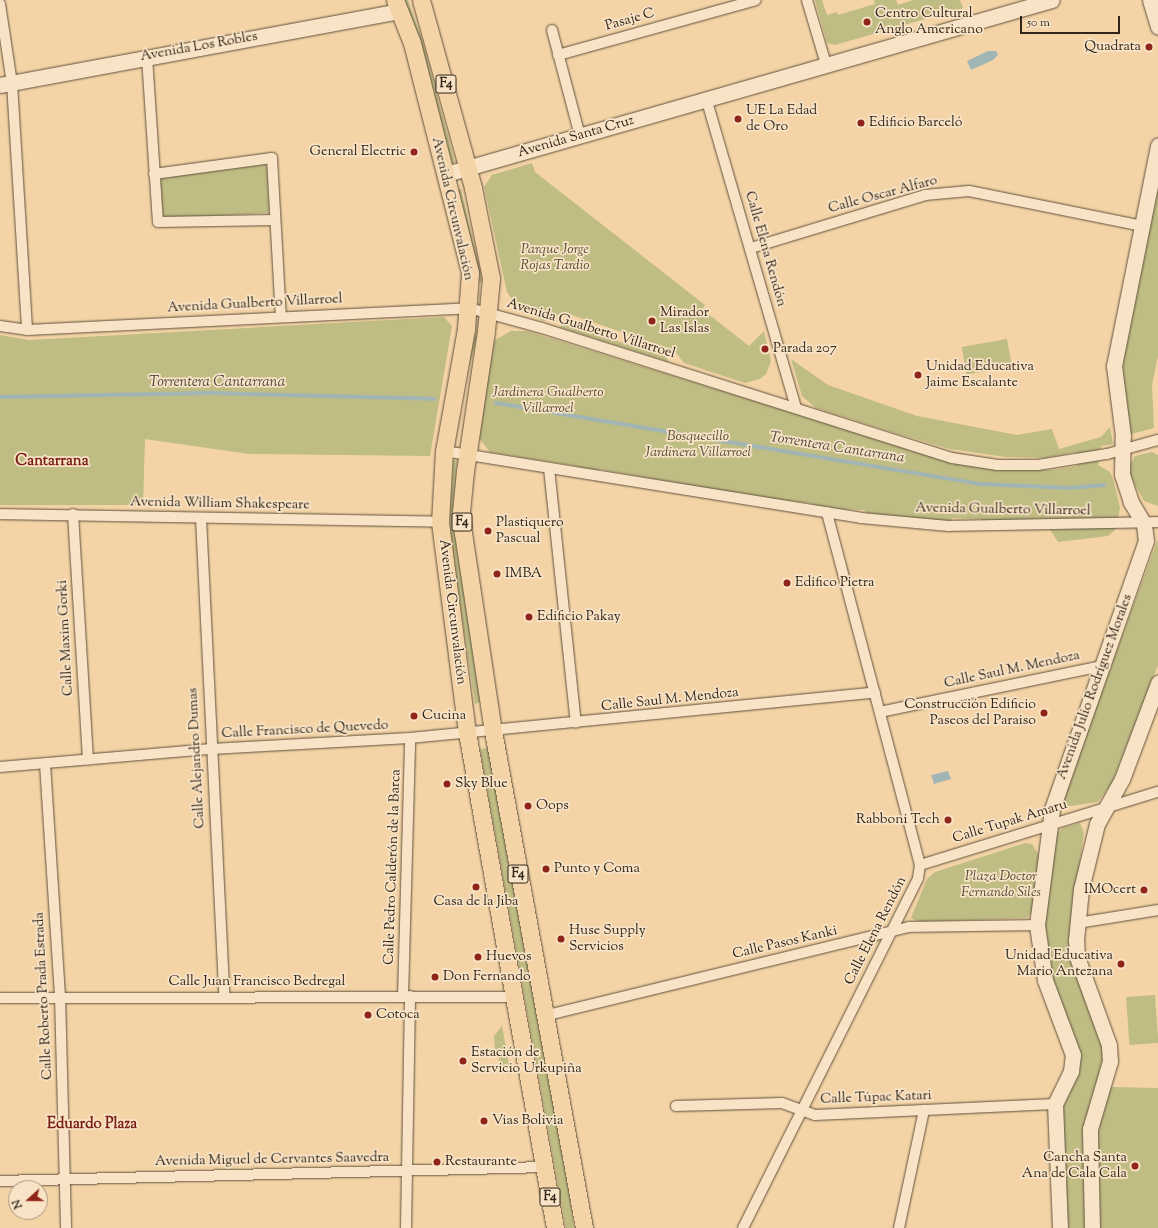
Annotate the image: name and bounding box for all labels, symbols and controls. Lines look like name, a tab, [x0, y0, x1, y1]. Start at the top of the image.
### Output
street label: Pasaje C	[603, 5, 657, 35]
place label: Centro Cultural Anglo Americano	[875, 6, 983, 38]
scale bar	[1022, 8, 1122, 34]
text: 50 m	[1027, 14, 1050, 32]
marker: Centro Cultural Anglo Americano	[862, 17, 872, 27]
street label: Avenida Los Robles	[139, 28, 259, 66]
place label: Quadrata	[1084, 39, 1141, 55]
marker: Quadrata	[1144, 42, 1154, 52]
road number: F4	[435, 73, 457, 95]
place label: UE La Edad de Oro	[746, 103, 817, 136]
street label: Avenida Santa Cruz	[516, 112, 636, 162]
marker: UE La Edad de Oro	[733, 114, 743, 124]
place label: Edificio Barceló	[869, 115, 962, 131]
marker: Edificio Barceló	[856, 118, 866, 128]
street label: Avenida Circunvalación	[427, 136, 477, 282]
place label: General Electric	[309, 144, 406, 160]
marker: General Electric	[409, 147, 419, 157]
street label: Calle Oscar Alfaro	[827, 172, 939, 218]
street label: Calle Elena Rendón	[740, 189, 790, 309]
park label: Parque Jorge Rojas Tardio	[521, 242, 589, 274]
street label: Avenida Gualberto Villarroel	[167, 291, 343, 317]
street label: Avenida Gualberto Villarroel	[505, 295, 677, 363]
place label: Mirador Las Islas	[660, 305, 709, 338]
marker: Mirador Las Islas	[647, 316, 657, 326]
place label: Parada 207	[773, 341, 837, 357]
marker: Parada 207	[760, 344, 770, 354]
place label: Unidad Educativa Jaime Escalante	[926, 359, 1034, 392]
marker: Unidad Educativa Jaime Escalante	[913, 370, 923, 380]
water label: Torrentera Cantarrana	[149, 374, 285, 392]
park label: Jardinera Gualberto Villarroel	[493, 385, 603, 418]
water label: Torrentera Cantarrana	[768, 428, 906, 468]
park label: Bosquecillo Jardinera Villarroel	[645, 429, 751, 462]
district label: Cantarrana	[15, 453, 89, 471]
street label: Avenida William Shakespeare	[130, 494, 310, 514]
street label: Avenida Gualberto Villarroel	[915, 500, 1091, 520]
road number: F4	[451, 511, 473, 533]
place label: Plastiquero Pascual	[496, 515, 564, 548]
marker: Plastiquero Pascual	[483, 526, 493, 536]
street label: Avenida Circunvalación	[435, 538, 469, 686]
place label: IMBA	[505, 566, 542, 582]
marker: IMBA	[492, 569, 502, 579]
place label: Edifico Pietra	[795, 575, 874, 591]
marker: Edifico Pietra	[782, 578, 792, 588]
street label: Calle Maxim Gorki	[55, 580, 77, 696]
street label: Avenida Julio Rodríguez Morales	[1054, 592, 1136, 782]
place label: Edificio Pakay	[537, 609, 621, 625]
marker: Edificio Pakay	[524, 612, 534, 622]
street label: Calle Saul M. Mendoza	[943, 647, 1081, 693]
street label: Calle Saul M. Mendoza	[600, 684, 740, 716]
street label: Calle Alejandro Dumas	[185, 687, 209, 829]
place label: Construcción Edificio Paseos del Paraiso	[904, 697, 1036, 730]
place label: Cucina	[422, 708, 466, 724]
marker: Construcción Edificio Paseos del Paraiso	[1039, 708, 1049, 718]
marker: Cucina	[409, 711, 419, 721]
street label: Calle Francisco de Quevedo	[221, 717, 389, 743]
street label: Calle Pedro Calderón de la Barca	[381, 769, 405, 965]
place label: Sky Blue	[455, 776, 508, 792]
marker: Sky Blue	[442, 779, 452, 789]
street label: Calle Tupak Amaru	[951, 797, 1069, 847]
place label: Oops	[536, 798, 569, 814]
marker: Oops	[523, 801, 533, 811]
place label: Rabboni Tech	[856, 812, 940, 828]
marker: Rabboni Tech	[943, 815, 953, 825]
place label: Punto y Coma	[554, 861, 640, 877]
road number: F4	[507, 863, 529, 885]
marker: Punto y Coma	[541, 864, 551, 874]
park label: Plaza Doctor Fernando Siles	[961, 869, 1041, 902]
street label: Calle Elena Rendón	[841, 874, 911, 988]
marker: Casa de la Jiba	[471, 882, 481, 892]
place label: IMOcert	[1084, 882, 1136, 898]
marker: IMOcert	[1139, 885, 1149, 895]
place label: Casa de la Jiba	[433, 894, 519, 910]
street label: Calle Roberto Prada Estrada	[31, 912, 57, 1080]
place label: Huse Supply Servicios	[569, 923, 646, 956]
street label: Calle Pasos Kanki	[731, 923, 839, 963]
marker: Huse Supply Servicios	[556, 934, 566, 944]
place label: Unidad Educativa Mario Antezana	[1005, 948, 1113, 980]
place label: Huevos	[486, 949, 532, 965]
marker: Huevos	[473, 952, 483, 962]
marker: Unidad Educativa Mario Antezana	[1116, 959, 1126, 969]
place label: Don Fernando	[443, 969, 531, 985]
marker: Don Fernando	[430, 972, 440, 982]
street label: Calle Juan Francisco Bedregal	[169, 974, 345, 990]
place label: Cotoca	[376, 1007, 420, 1023]
marker: Cotoca	[363, 1010, 373, 1020]
place label: Estación de Servicio Urkupiña	[471, 1045, 582, 1078]
marker: Estación de Servicio Urkupiña	[458, 1056, 468, 1066]
street label: Calle Túpac Katari	[820, 1088, 932, 1108]
place label: Vias Bolivia	[492, 1113, 563, 1129]
district label: Eduardo Plaza	[47, 1116, 137, 1134]
marker: Vias Bolivia	[479, 1116, 489, 1126]
street label: Avenida Miguel de Cervantes Saavedra	[155, 1150, 389, 1170]
place label: Cancha Santa Ana de Cala Cala	[1022, 1150, 1127, 1182]
place label: Restaurante	[445, 1154, 517, 1170]
marker: Restaurante	[432, 1157, 442, 1167]
marker: Cancha Santa Ana de Cala Cala	[1130, 1161, 1140, 1171]
north arrow	[8, 1180, 48, 1220]
road number: F4	[539, 1186, 561, 1208]
text: N	[9, 1197, 27, 1211]

